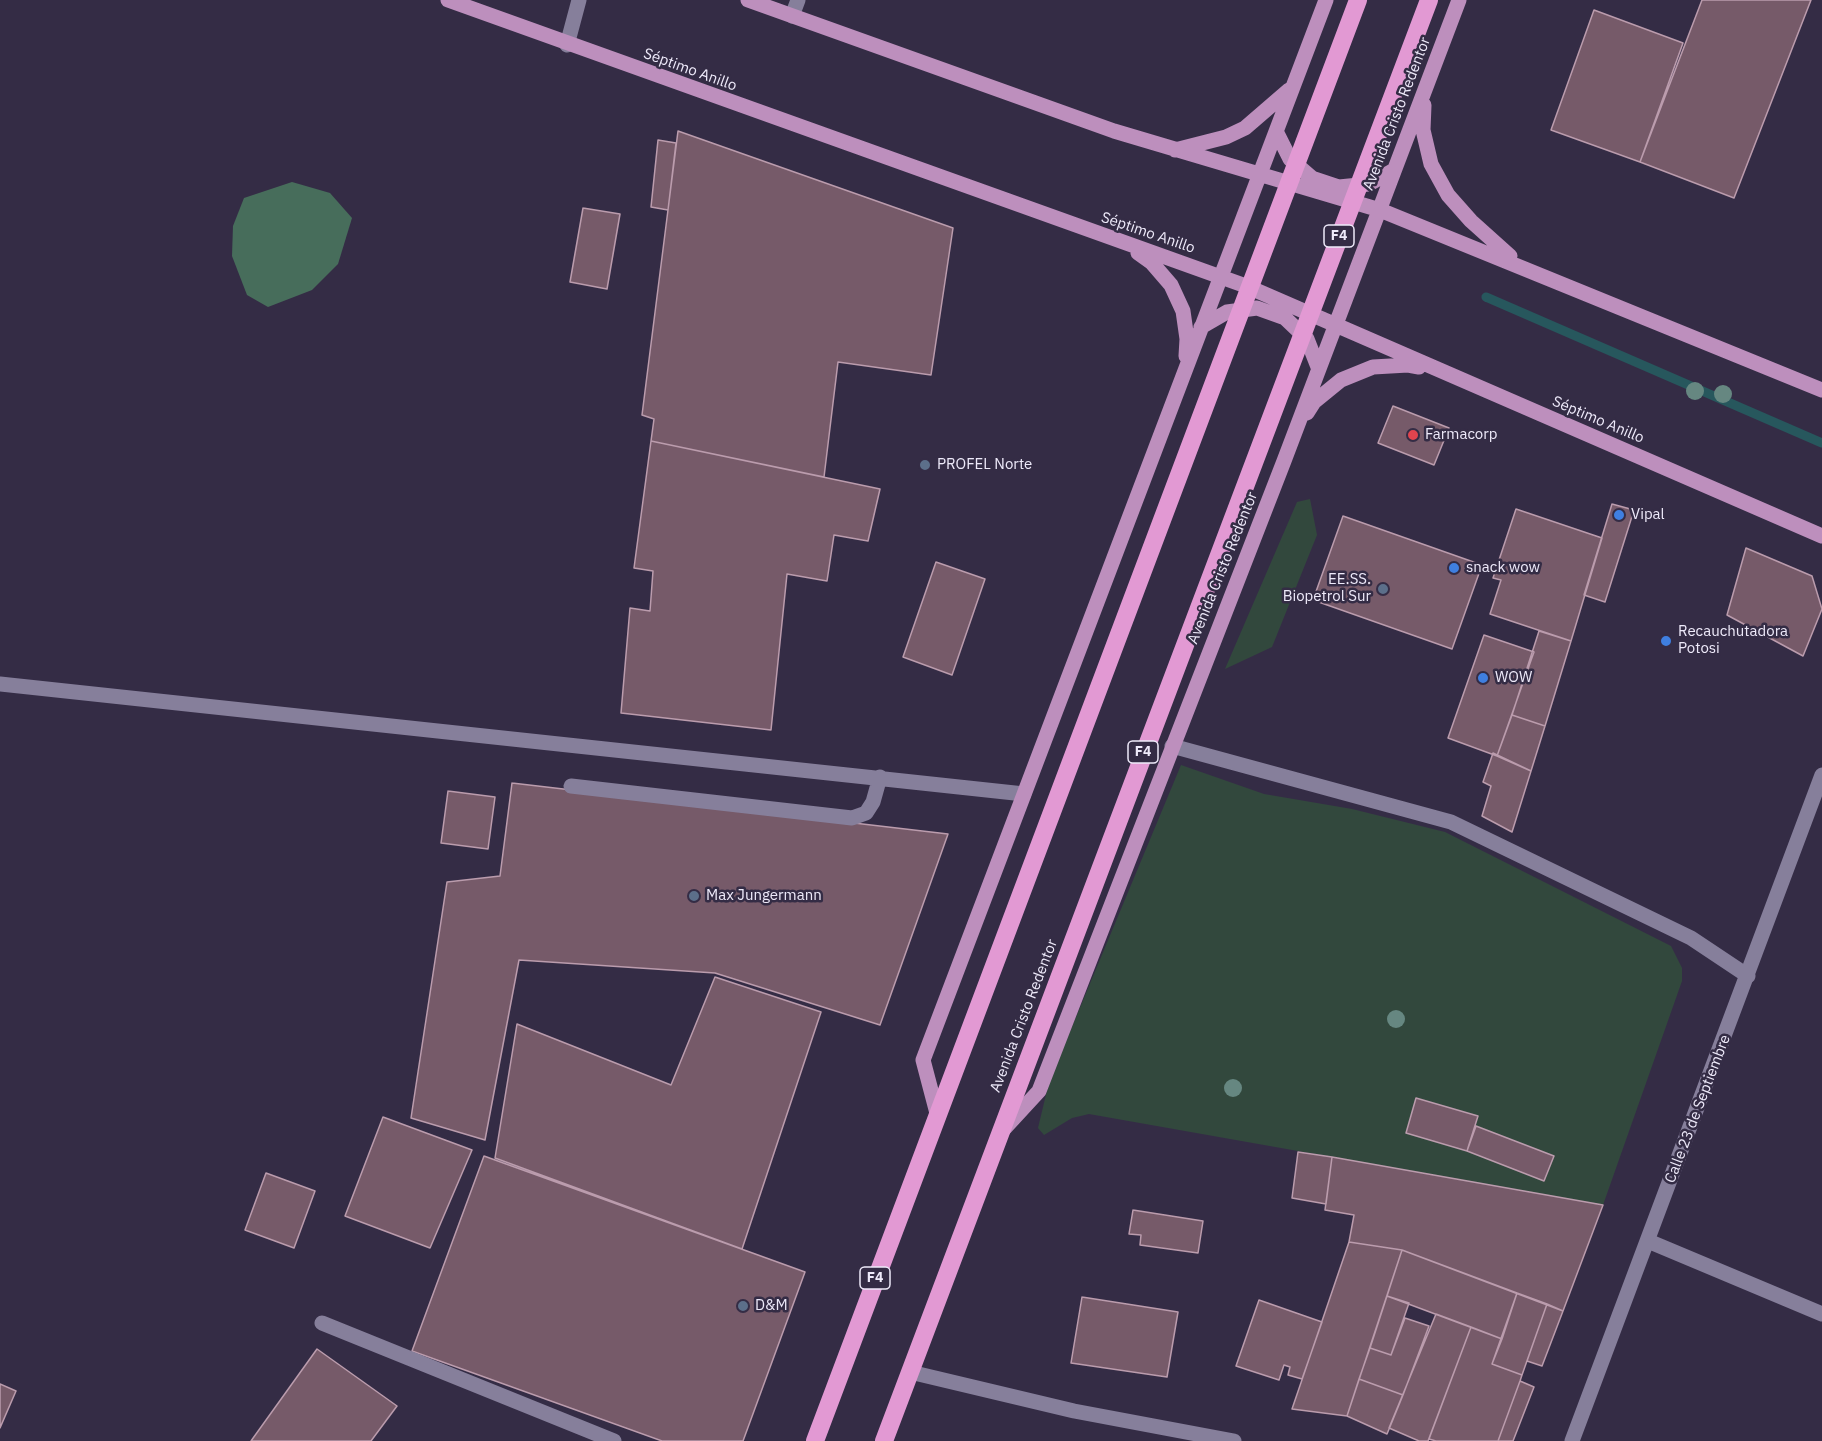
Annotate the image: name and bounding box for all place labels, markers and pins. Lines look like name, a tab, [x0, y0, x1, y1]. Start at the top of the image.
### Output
place label: Farmacorp	[1425, 426, 1497, 444]
marker: Farmacorp	[1406, 428, 1420, 442]
place label: PROFEL Norte	[937, 456, 1032, 474]
marker: PROFEL Norte	[918, 458, 932, 472]
place label: Vipal	[1631, 506, 1665, 524]
marker: Vipal	[1612, 508, 1626, 522]
place label: snack wow	[1466, 559, 1540, 577]
marker: snack wow	[1447, 561, 1461, 575]
place label: EE.SS. Biopetrol Sur	[1283, 571, 1371, 606]
marker: EE.SS. Biopetrol Sur	[1376, 582, 1390, 596]
place label: Recauchutadora Potosi	[1678, 623, 1788, 658]
marker: Recauchutadora Potosi	[1659, 634, 1673, 648]
place label: WOW	[1495, 669, 1532, 687]
marker: WOW	[1476, 671, 1490, 685]
place label: Max Jungermann	[706, 887, 822, 905]
marker: Max Jungermann	[687, 889, 701, 903]
place label: D&M	[755, 1297, 788, 1315]
marker: D&M	[736, 1299, 750, 1313]

